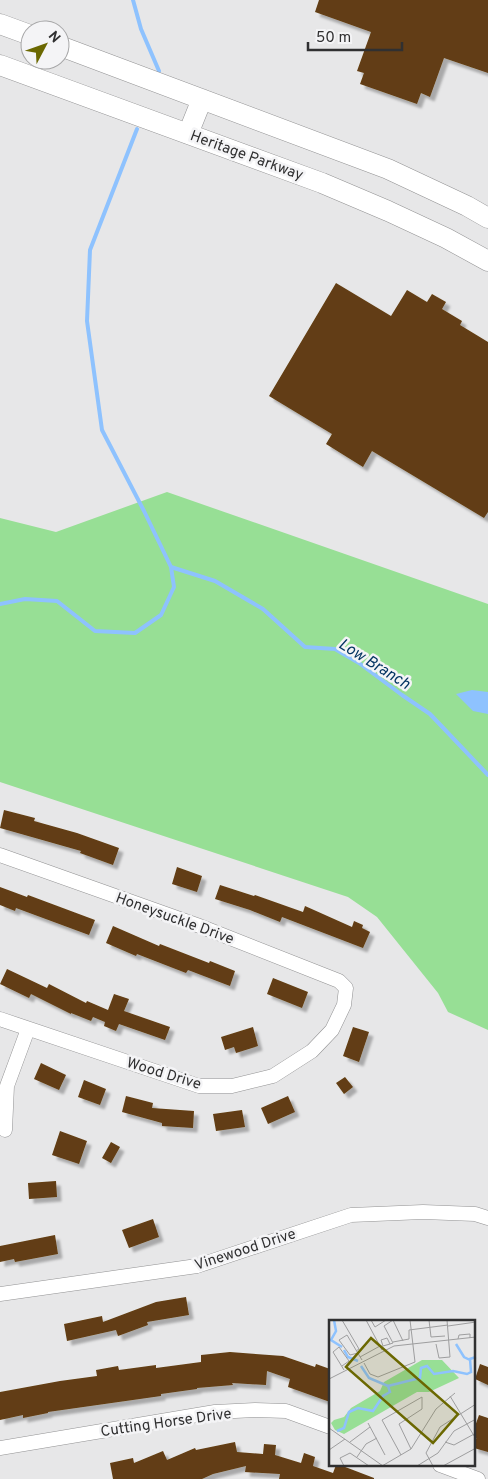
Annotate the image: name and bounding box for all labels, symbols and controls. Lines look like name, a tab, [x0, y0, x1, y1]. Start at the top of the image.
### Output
north arrow	[20, 20, 70, 70]
scale bar	[308, 20, 402, 52]
text: N	[44, 28, 63, 47]
text: 50 m	[316, 29, 351, 48]
street label: Heritage Parkway	[187, 127, 306, 186]
water label: Low Branch	[334, 635, 414, 695]
street label: Honeysuckle Drive	[113, 889, 236, 950]
street label: Wood Drive	[124, 1054, 203, 1095]
street label: Vinewood Drive	[192, 1225, 299, 1276]
inset map	[329, 1320, 476, 1466]
street label: Cutting Horse Drive	[100, 1405, 233, 1442]

